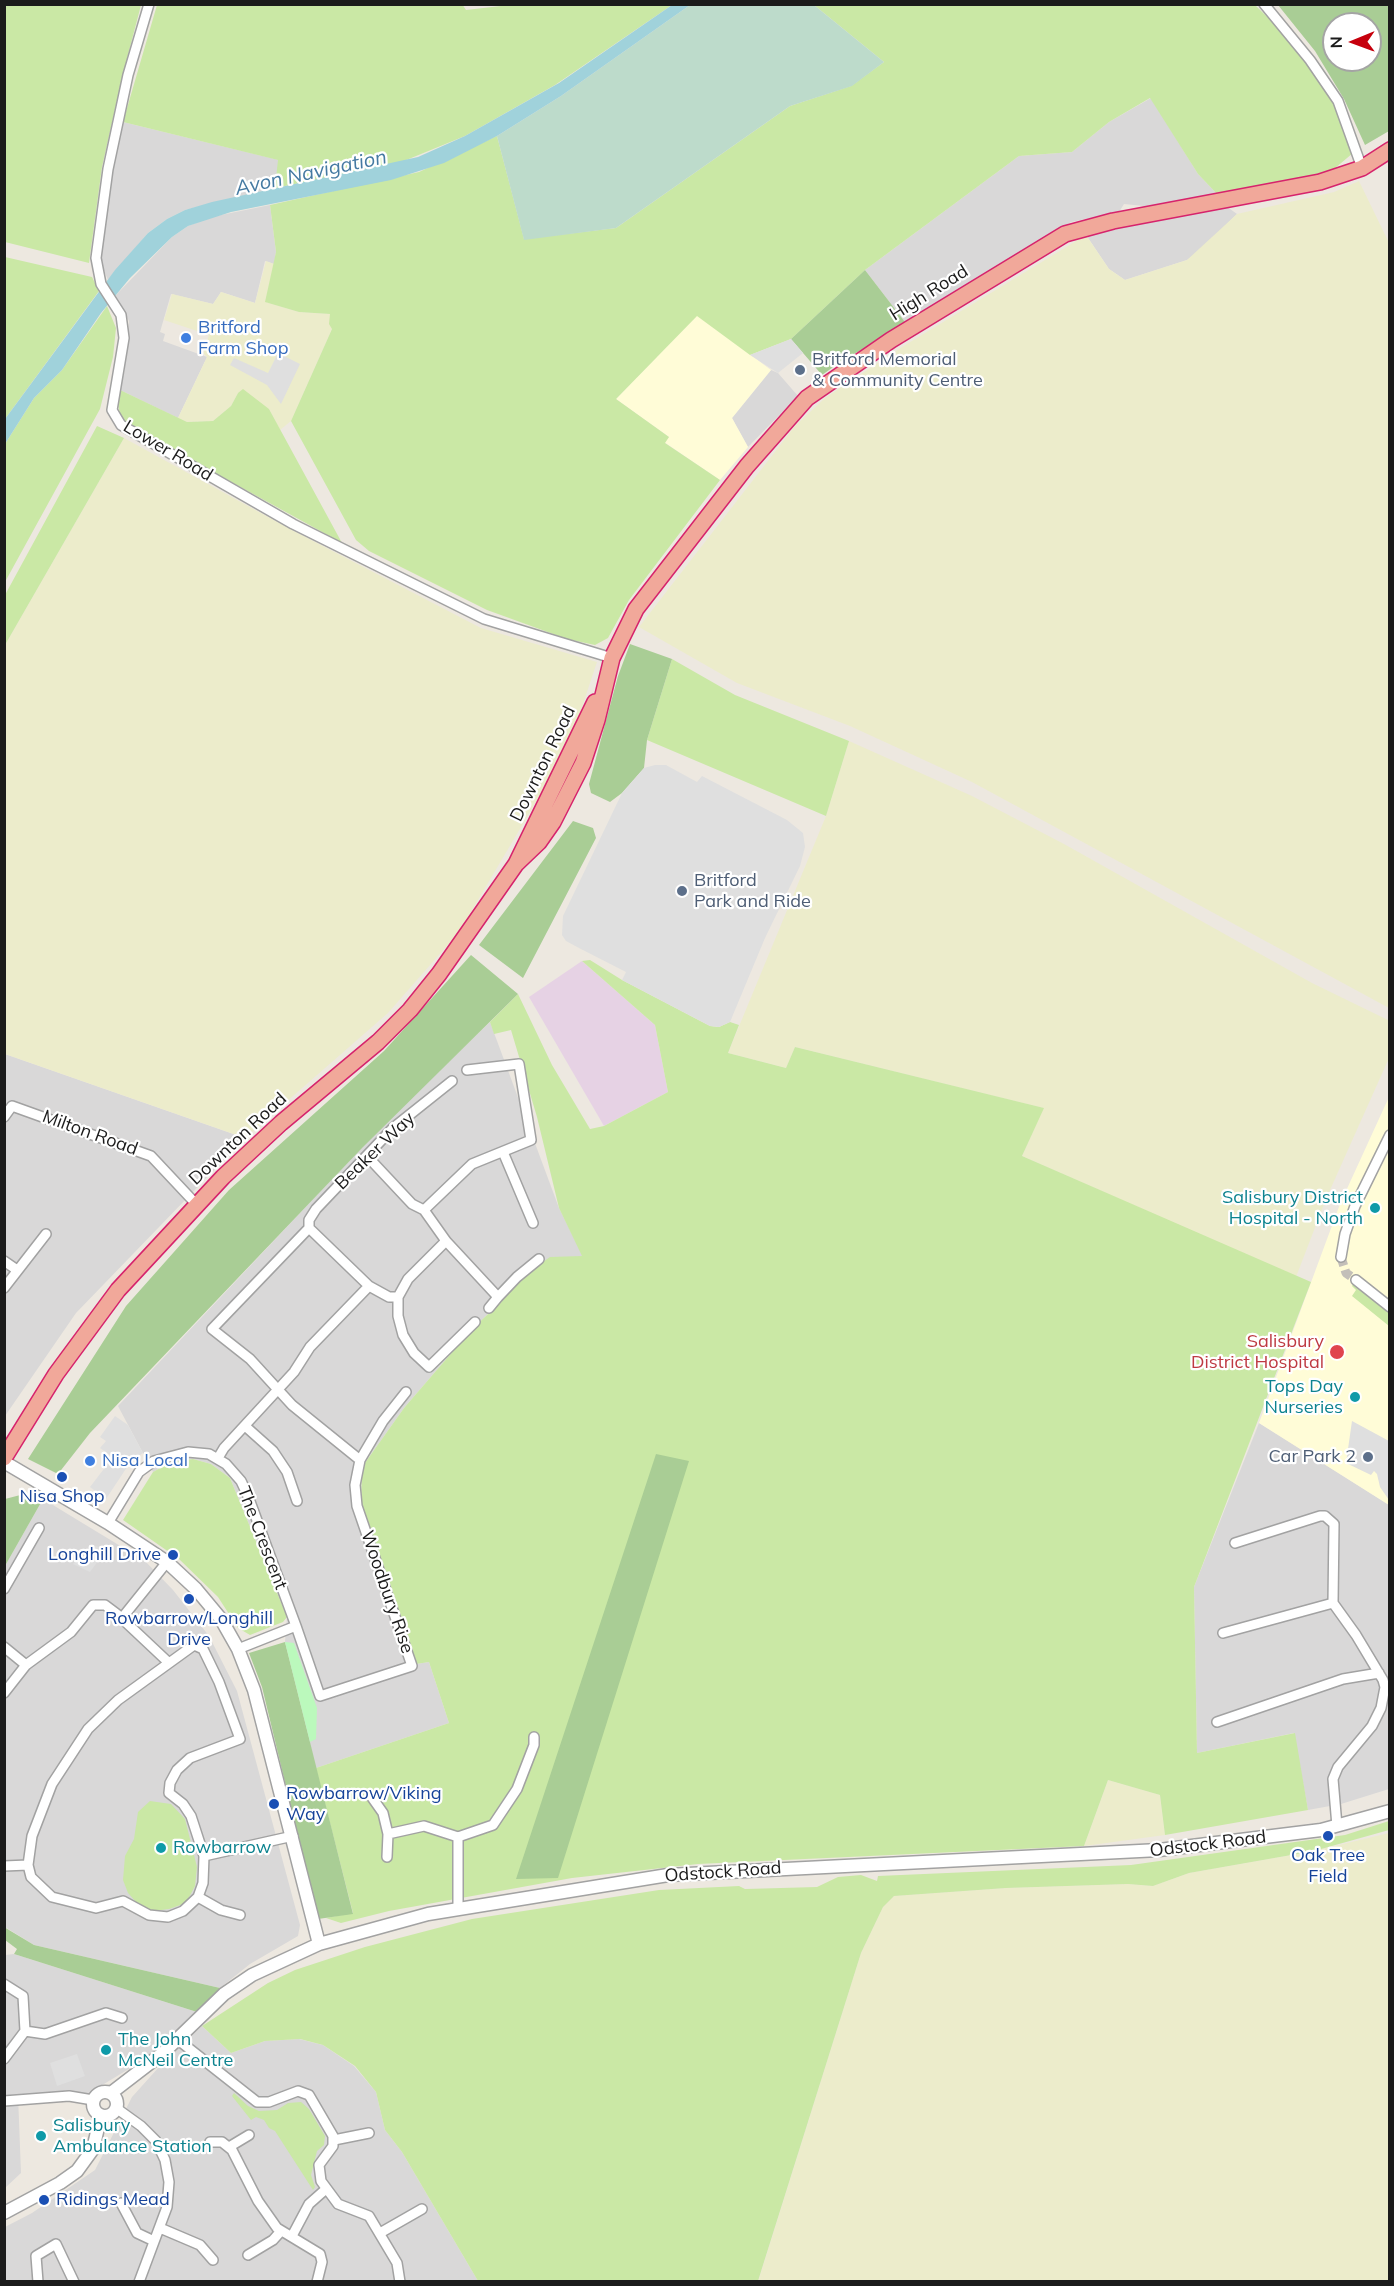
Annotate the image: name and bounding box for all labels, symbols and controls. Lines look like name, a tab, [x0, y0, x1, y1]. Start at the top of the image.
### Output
north arrow	[1322, 12, 1382, 72]
text: N	[1326, 36, 1346, 48]
water label: Avon Navigation	[233, 145, 389, 201]
street label: High Road	[886, 260, 972, 326]
place label: Britford Farm Shop	[198, 317, 288, 360]
marker: Britford Farm Shop	[179, 331, 193, 345]
place label: Britford Memorial & Community Centre	[812, 349, 983, 392]
marker: Britford Memorial & Community Centre	[793, 363, 807, 377]
street label: Lower Road	[119, 416, 217, 486]
street label: Downton Road	[506, 703, 580, 825]
place label: Britford Park and Ride	[694, 870, 811, 912]
marker: Britford Park and Ride	[675, 884, 689, 898]
street label: Downton Road	[185, 1088, 291, 1190]
street label: Milton Road	[39, 1106, 141, 1160]
street label: Beaker Way	[331, 1108, 419, 1194]
place label: Salisbury District Hospital - North	[1222, 1187, 1363, 1230]
marker: Salisbury District Hospital - North	[1368, 1201, 1382, 1215]
place label: Salisbury District Hospital	[1191, 1331, 1324, 1374]
marker: Salisbury District Hospital	[1328, 1343, 1346, 1361]
place label: Tops Day Nurseries	[1264, 1376, 1343, 1418]
marker: Tops Day Nurseries	[1348, 1390, 1362, 1404]
place label: Car Park 2	[1269, 1446, 1356, 1468]
place label: Nisa Local	[102, 1450, 188, 1472]
marker: Car Park 2	[1361, 1450, 1375, 1464]
marker: Nisa Local	[83, 1454, 97, 1468]
marker: Nisa Shop	[55, 1470, 69, 1484]
street label: The Crescent	[232, 1483, 292, 1593]
place label: Nisa Shop	[20, 1486, 104, 1508]
street label: Woodbury Rise	[356, 1528, 418, 1656]
place label: Longhill Drive	[48, 1544, 161, 1566]
marker: Longhill Drive	[166, 1548, 180, 1562]
marker: Rowbarrow/Longhill Drive	[182, 1592, 196, 1606]
place label: Rowbarrow/Longhill Drive	[105, 1608, 273, 1650]
place label: Rowbarrow/Viking Way	[286, 1783, 442, 1826]
marker: Rowbarrow/Viking Way	[267, 1797, 281, 1811]
street label: Odstock Road	[1149, 1826, 1267, 1862]
marker: Oak Tree Field	[1321, 1829, 1335, 1843]
place label: Rowbarrow	[173, 1837, 271, 1859]
marker: Rowbarrow	[154, 1841, 168, 1855]
place label: Oak Tree Field	[1291, 1845, 1365, 1888]
street label: Odstock Road	[664, 1857, 782, 1887]
place label: The John McNeil Centre	[118, 2029, 233, 2072]
marker: The John McNeil Centre	[99, 2043, 113, 2057]
place label: Salisbury Ambulance Station	[53, 2115, 212, 2158]
marker: Salisbury Ambulance Station	[34, 2129, 48, 2143]
place label: Ridings Mead	[56, 2189, 170, 2211]
marker: Ridings Mead	[37, 2193, 51, 2207]

